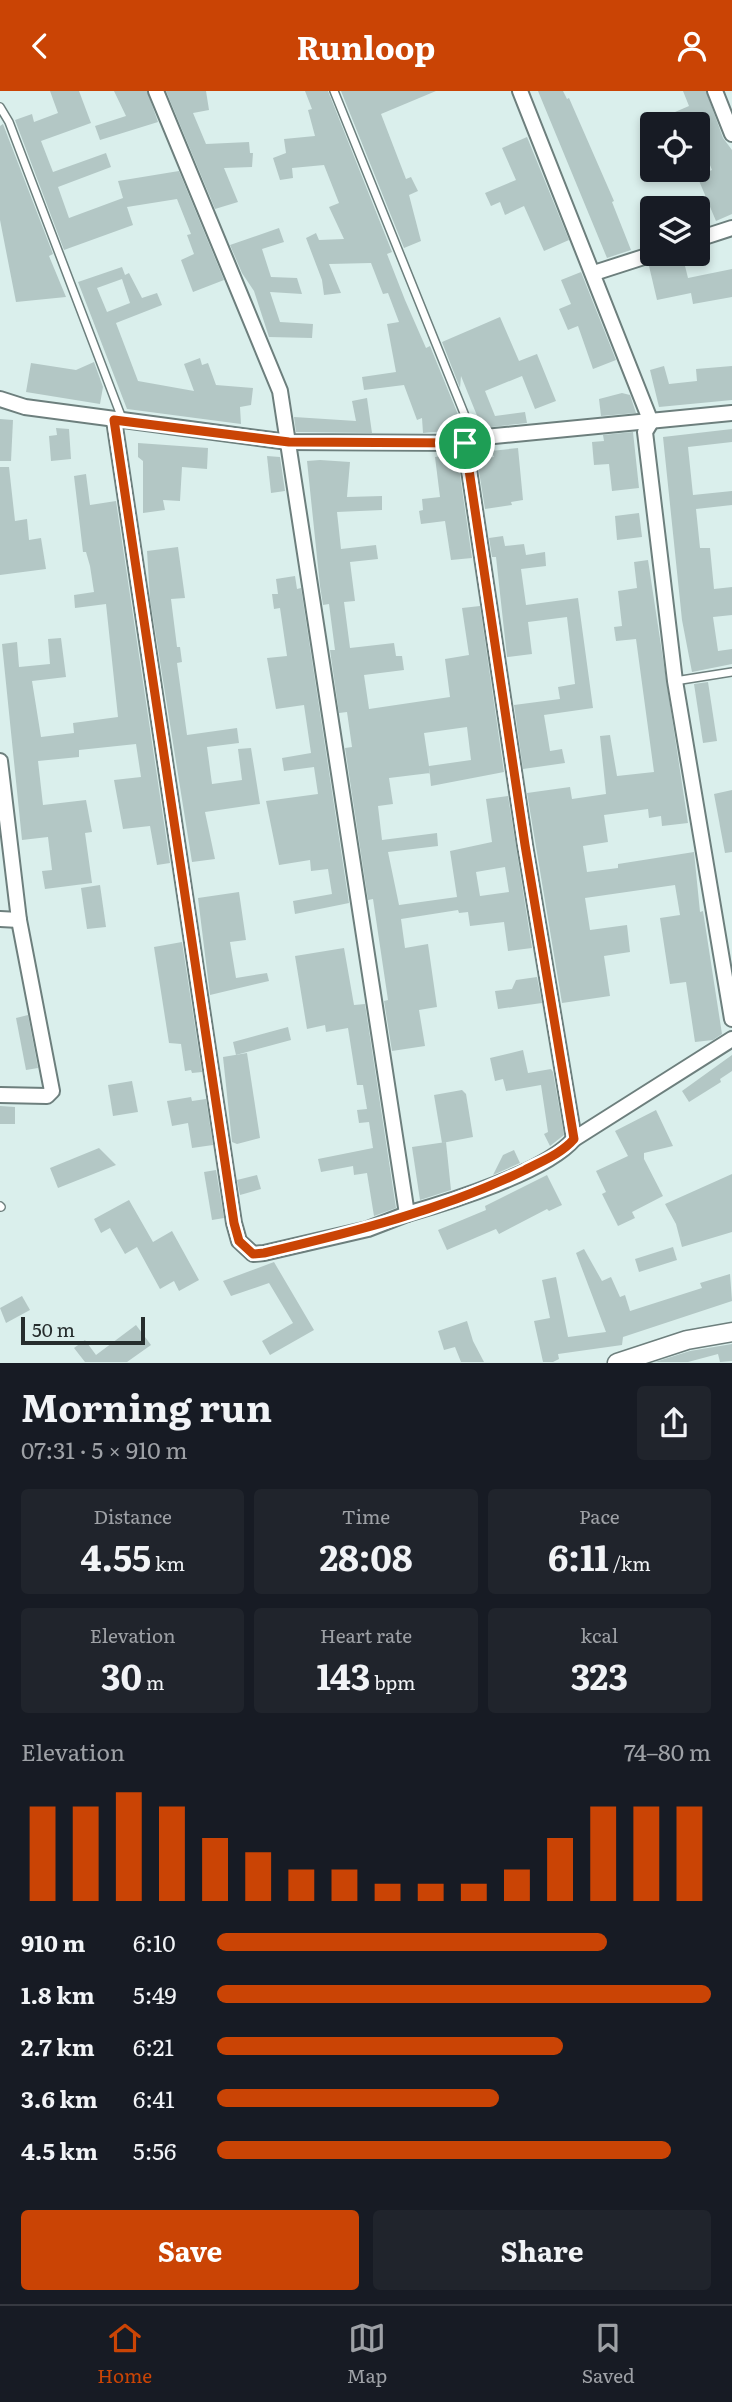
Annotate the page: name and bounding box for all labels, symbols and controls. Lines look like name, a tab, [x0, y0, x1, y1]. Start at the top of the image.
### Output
text: Runloop	[297, 22, 435, 70]
icon: back	[21, 27, 59, 65]
icon: person	[673, 27, 711, 65]
map controls	[640, 112, 710, 266]
button: locate	[640, 112, 710, 182]
button: layers	[640, 196, 710, 266]
pin	[435, 413, 495, 473]
icon: arrive	[446, 424, 484, 462]
scale bar	[21, 1314, 145, 1345]
text: 50 m	[32, 1315, 75, 1343]
text: Morning run	[21, 1377, 272, 1434]
button: share	[637, 1386, 711, 1460]
text: 07:31 · 5 × 910 m	[21, 1432, 187, 1466]
text: Distance	[93, 1502, 172, 1530]
text: Time	[342, 1502, 390, 1530]
text: Pace	[579, 1502, 620, 1530]
text: 4.55	[80, 1530, 151, 1582]
text: 28:08	[319, 1530, 413, 1582]
text: 6:11	[548, 1530, 609, 1582]
text: km	[151, 1549, 185, 1577]
text: /km	[609, 1549, 651, 1577]
text: Elevation	[90, 1621, 176, 1649]
text: Heart rate	[320, 1621, 412, 1649]
text: kcal	[581, 1621, 618, 1649]
text: 30	[101, 1649, 142, 1701]
text: 143	[317, 1649, 370, 1701]
text: 323	[571, 1649, 628, 1701]
text: m	[142, 1668, 164, 1696]
text: bpm	[370, 1668, 415, 1696]
text: Elevation	[21, 1734, 125, 1768]
text: 74–80 m	[624, 1734, 711, 1768]
text: 910 m	[21, 1925, 85, 1959]
text: 6:10	[133, 1925, 176, 1959]
text: 1.8 km	[21, 1977, 95, 2011]
text: 5:49	[133, 1977, 177, 2011]
text: 2.7 km	[21, 2029, 95, 2063]
text: 6:21	[133, 2029, 174, 2063]
text: 3.6 km	[21, 2081, 98, 2115]
text: 6:41	[133, 2081, 175, 2115]
text: 4.5 km	[21, 2133, 98, 2167]
text: 5:56	[133, 2133, 176, 2167]
button: Save	[21, 2210, 359, 2290]
button: Share	[373, 2210, 711, 2290]
tab: Home	[97, 2319, 152, 2389]
tab: Map	[347, 2319, 387, 2389]
tab: Saved	[582, 2319, 635, 2389]

